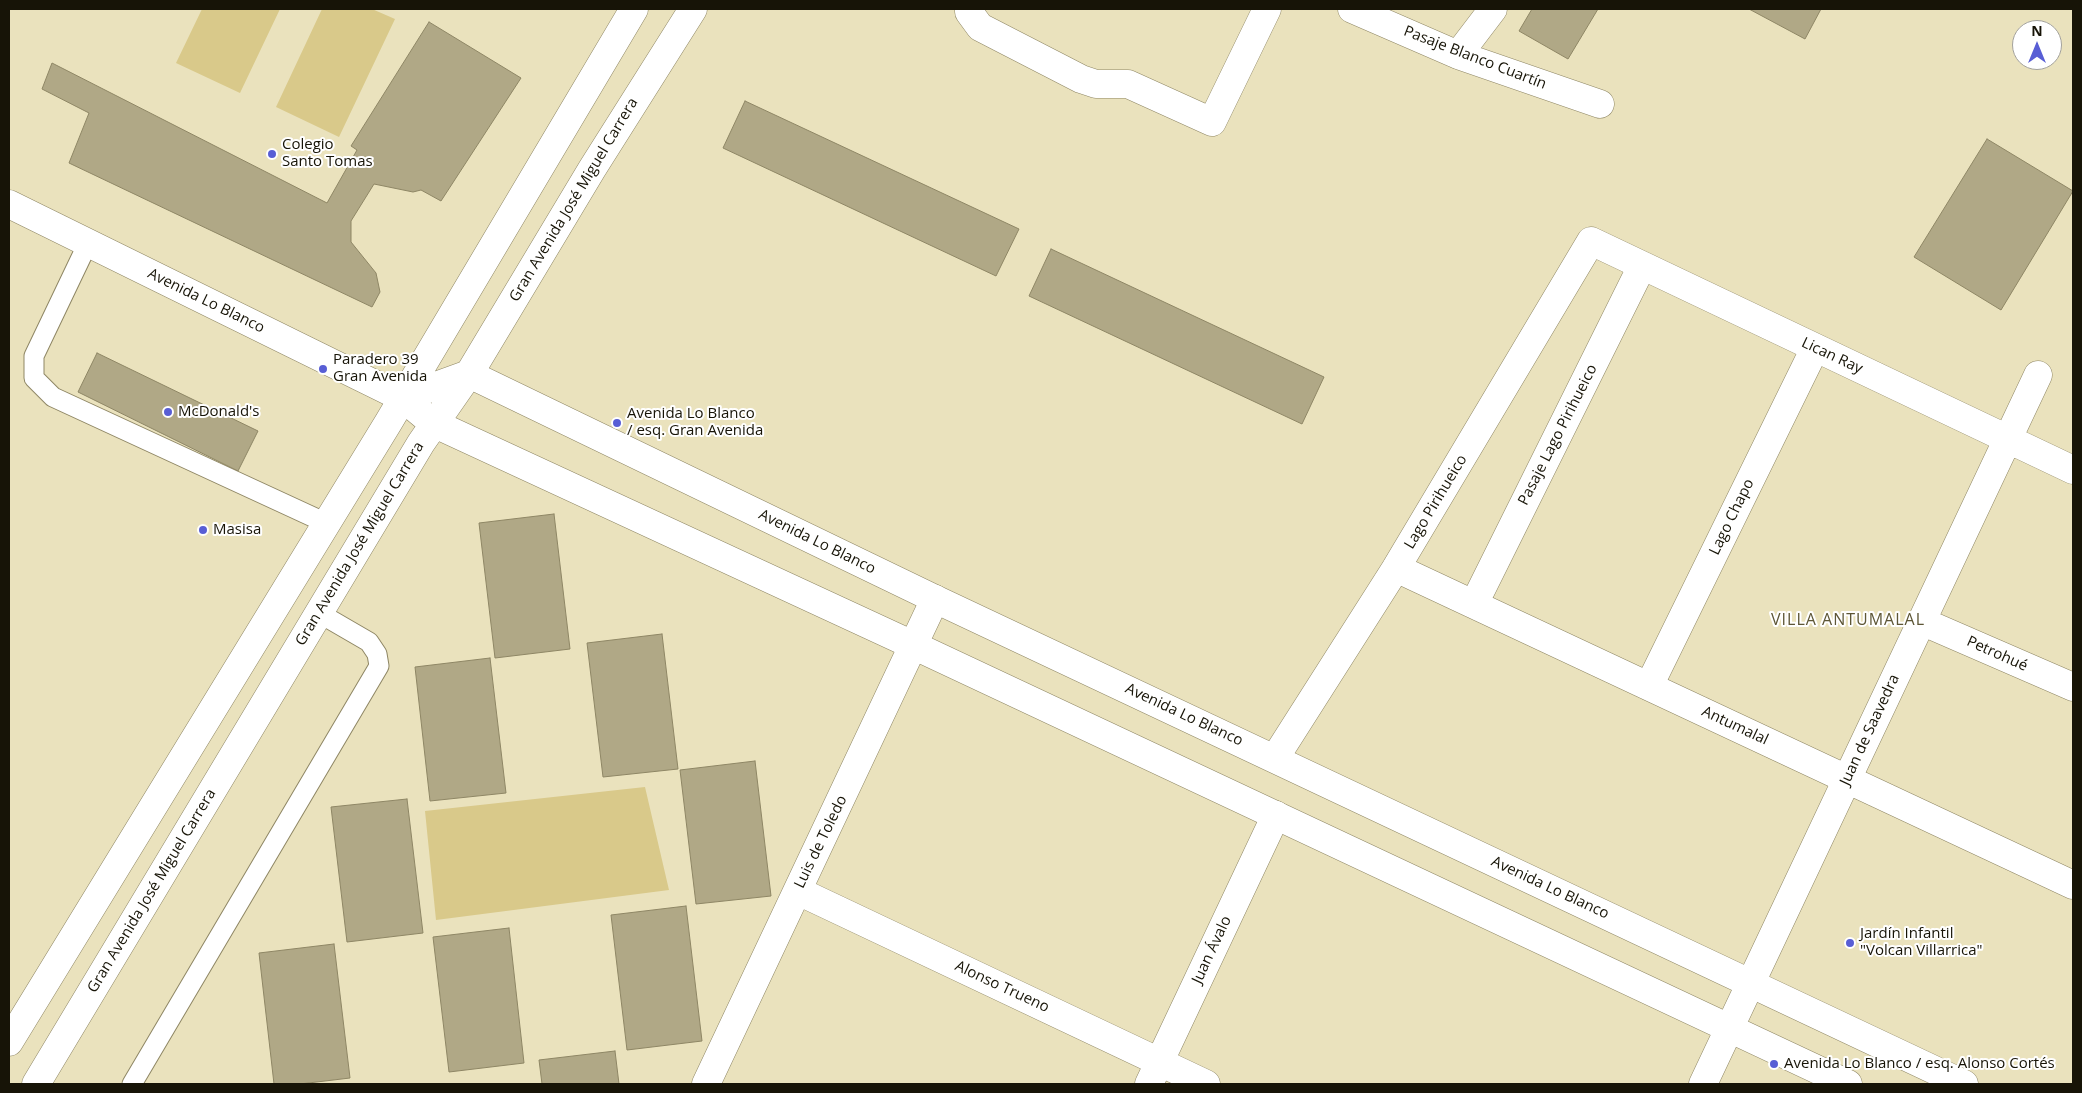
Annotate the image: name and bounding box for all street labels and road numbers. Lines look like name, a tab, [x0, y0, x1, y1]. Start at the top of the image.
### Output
street label: Pasaje Blanco Cuartín	[1401, 22, 1549, 94]
street label: Gran Avenida José Miguel Carrera	[506, 95, 642, 305]
street label: Avenida Lo Blanco	[145, 265, 267, 337]
street label: Lican Ray	[1799, 334, 1865, 378]
street label: Pasaje Lago Pirihueico	[1515, 362, 1601, 508]
street label: Gran Avenida José Miguel Carrera	[292, 439, 428, 649]
street label: Lago Pirihueico	[1401, 452, 1471, 552]
street label: Lago Chapo	[1706, 476, 1758, 558]
street label: Avenida Lo Blanco	[756, 506, 878, 578]
street label: Petrohué	[1964, 633, 2030, 675]
street label: Juan de Saavedra	[1836, 672, 1904, 788]
street label: Avenida Lo Blanco	[1122, 680, 1246, 750]
street label: Antumalal	[1699, 703, 1771, 749]
street label: Gran Avenida José Miguel Carrera	[84, 786, 220, 996]
street label: Luis de Toledo	[791, 793, 851, 891]
street label: Avenida Lo Blanco	[1488, 853, 1612, 923]
street label: Juan Ávalo	[1188, 913, 1236, 987]
street label: Alonso Trueno	[952, 957, 1052, 1017]

